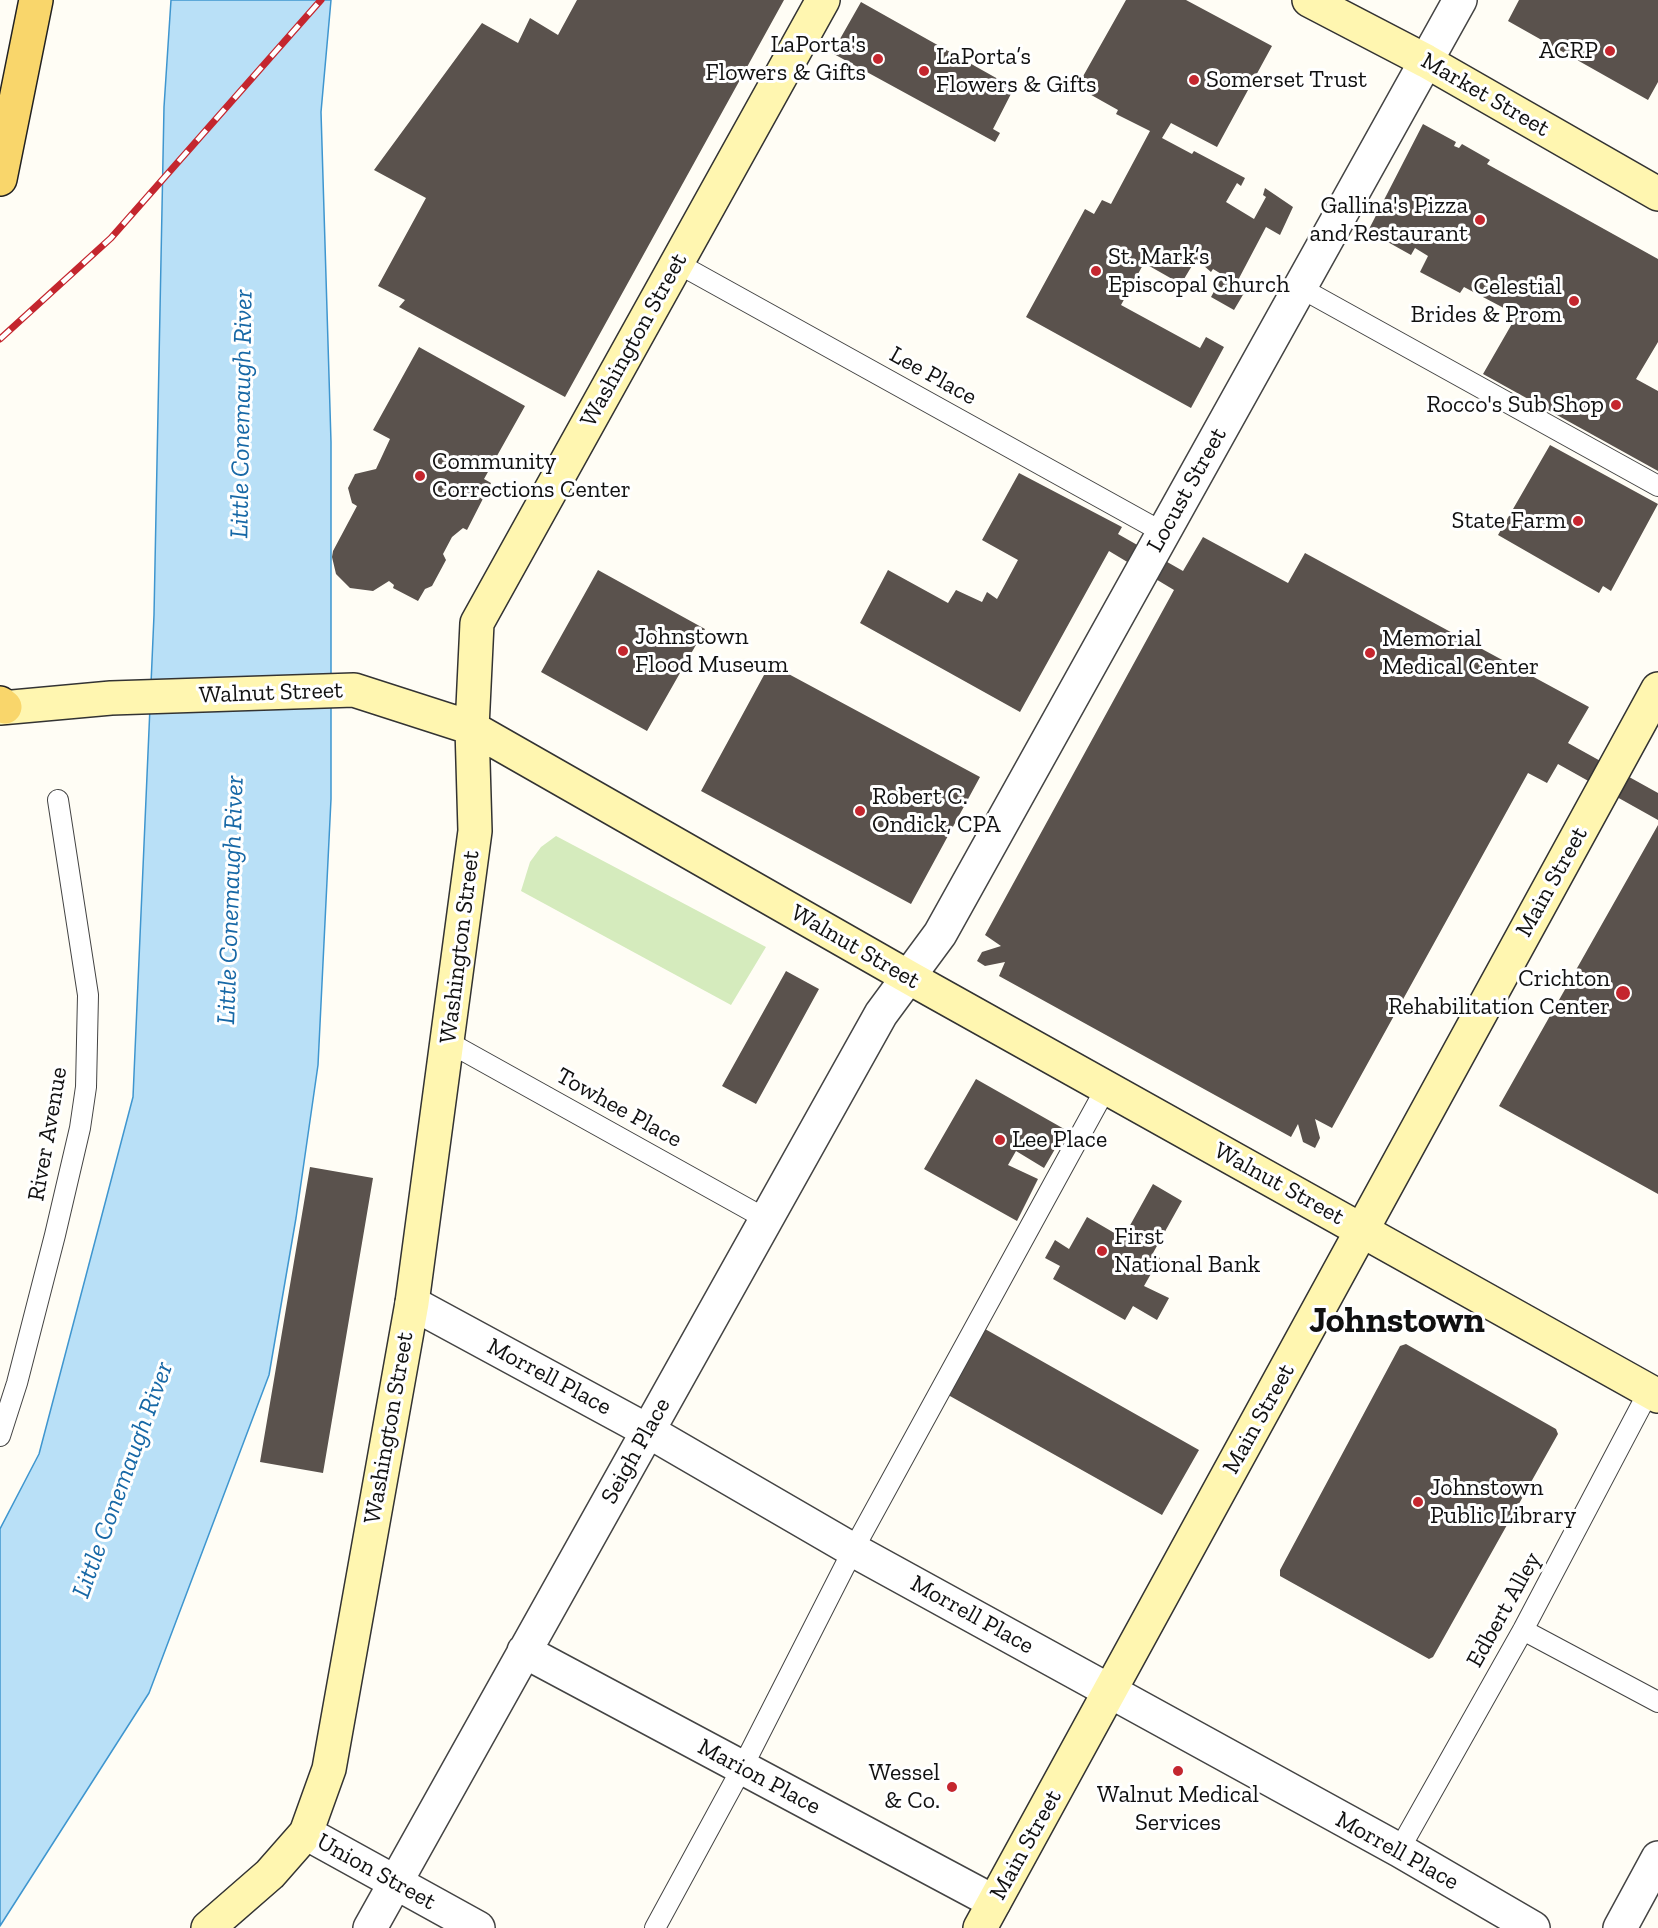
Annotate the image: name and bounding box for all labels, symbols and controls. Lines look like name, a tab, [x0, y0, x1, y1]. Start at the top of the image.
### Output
place label: LaPorta's Flowers & Gifts	[705, 31, 866, 87]
place label: ACRP	[1539, 37, 1598, 65]
place label: LaPorta’s Flowers & Gifts	[936, 43, 1097, 99]
marker: ACRP	[1603, 44, 1617, 58]
street label: Market Street	[1416, 47, 1554, 143]
marker: LaPorta's Flowers & Gifts	[871, 52, 885, 66]
marker: LaPorta’s Flowers & Gifts	[917, 64, 931, 78]
place label: Somerset Trust	[1206, 66, 1367, 94]
marker: Somerset Trust	[1187, 73, 1201, 87]
place label: Gallina's Pizza and Restaurant	[1309, 192, 1468, 248]
marker: Gallina's Pizza and Restaurant	[1473, 213, 1487, 227]
place label: St. Mark’s Episcopal Church	[1108, 243, 1290, 299]
street label: Washington Street	[574, 248, 694, 432]
marker: St. Mark’s Episcopal Church	[1089, 264, 1103, 278]
place label: Celestial Brides & Prom	[1410, 273, 1562, 329]
water label: Little Conemaugh River	[224, 289, 260, 539]
marker: Celestial Brides & Prom	[1567, 294, 1581, 308]
street label: Lee Place	[884, 340, 982, 412]
place label: Rocco's Sub Shop	[1426, 391, 1604, 419]
marker: Rocco's Sub Shop	[1609, 398, 1623, 412]
street label: Locust Street	[1141, 423, 1233, 557]
place label: Community Corrections Center	[432, 448, 631, 504]
marker: Community Corrections Center	[413, 469, 427, 483]
place label: State Farm	[1452, 507, 1566, 535]
marker: State Farm	[1571, 514, 1585, 528]
place label: Johnstown Flood Museum	[635, 623, 788, 679]
place label: Memorial Medical Center	[1382, 625, 1539, 681]
marker: Johnstown Flood Museum	[616, 644, 630, 658]
marker: Memorial Medical Center	[1363, 646, 1377, 660]
street label: Walnut Street	[198, 676, 344, 710]
water label: Little Conemaugh River	[211, 775, 251, 1025]
place label: Robert C. Ondick, CPA	[872, 783, 1001, 839]
marker: Robert C. Ondick, CPA	[853, 804, 867, 818]
street label: Main Street	[1510, 822, 1594, 942]
street label: Washington Street	[434, 849, 486, 1045]
street label: Walnut Street	[785, 898, 925, 996]
place label: Crichton Rehabilitation Center	[1388, 965, 1610, 1021]
marker: Crichton Rehabilitation Center	[1614, 984, 1632, 1002]
street label: Towhee Place	[551, 1062, 687, 1154]
street label: River Avenue	[22, 1065, 74, 1203]
place label: Lee Place	[1012, 1126, 1107, 1154]
marker: Lee Place	[993, 1133, 1007, 1147]
street label: Walnut Street	[1209, 1136, 1349, 1232]
place label: First National Bank	[1114, 1223, 1260, 1279]
marker: First National Bank	[1095, 1244, 1109, 1258]
district label: Johnstown	[1309, 1300, 1485, 1344]
street label: Washington Street	[358, 1330, 420, 1526]
street label: Morrell Place	[482, 1332, 616, 1422]
water label: Little Conemaugh River	[66, 1358, 180, 1602]
street label: Main Street	[1217, 1359, 1301, 1479]
street label: Seigh Place	[595, 1393, 677, 1509]
place label: Johnstown Public Library	[1430, 1474, 1576, 1530]
marker: Johnstown Public Library	[1411, 1495, 1425, 1509]
street label: Edbert Alley	[1461, 1547, 1547, 1673]
street label: Morrell Place	[905, 1569, 1039, 1661]
street label: Marion Place	[693, 1733, 825, 1821]
place label: Wessel & Co.	[869, 1759, 940, 1815]
marker: Walnut Medical Services	[1171, 1764, 1185, 1778]
marker: Wessel & Co.	[945, 1780, 959, 1794]
place label: Walnut Medical Services	[1097, 1781, 1259, 1837]
street label: Main Street	[984, 1785, 1068, 1905]
street label: Morrell Place	[1330, 1805, 1464, 1897]
street label: Union Street	[311, 1827, 441, 1917]

